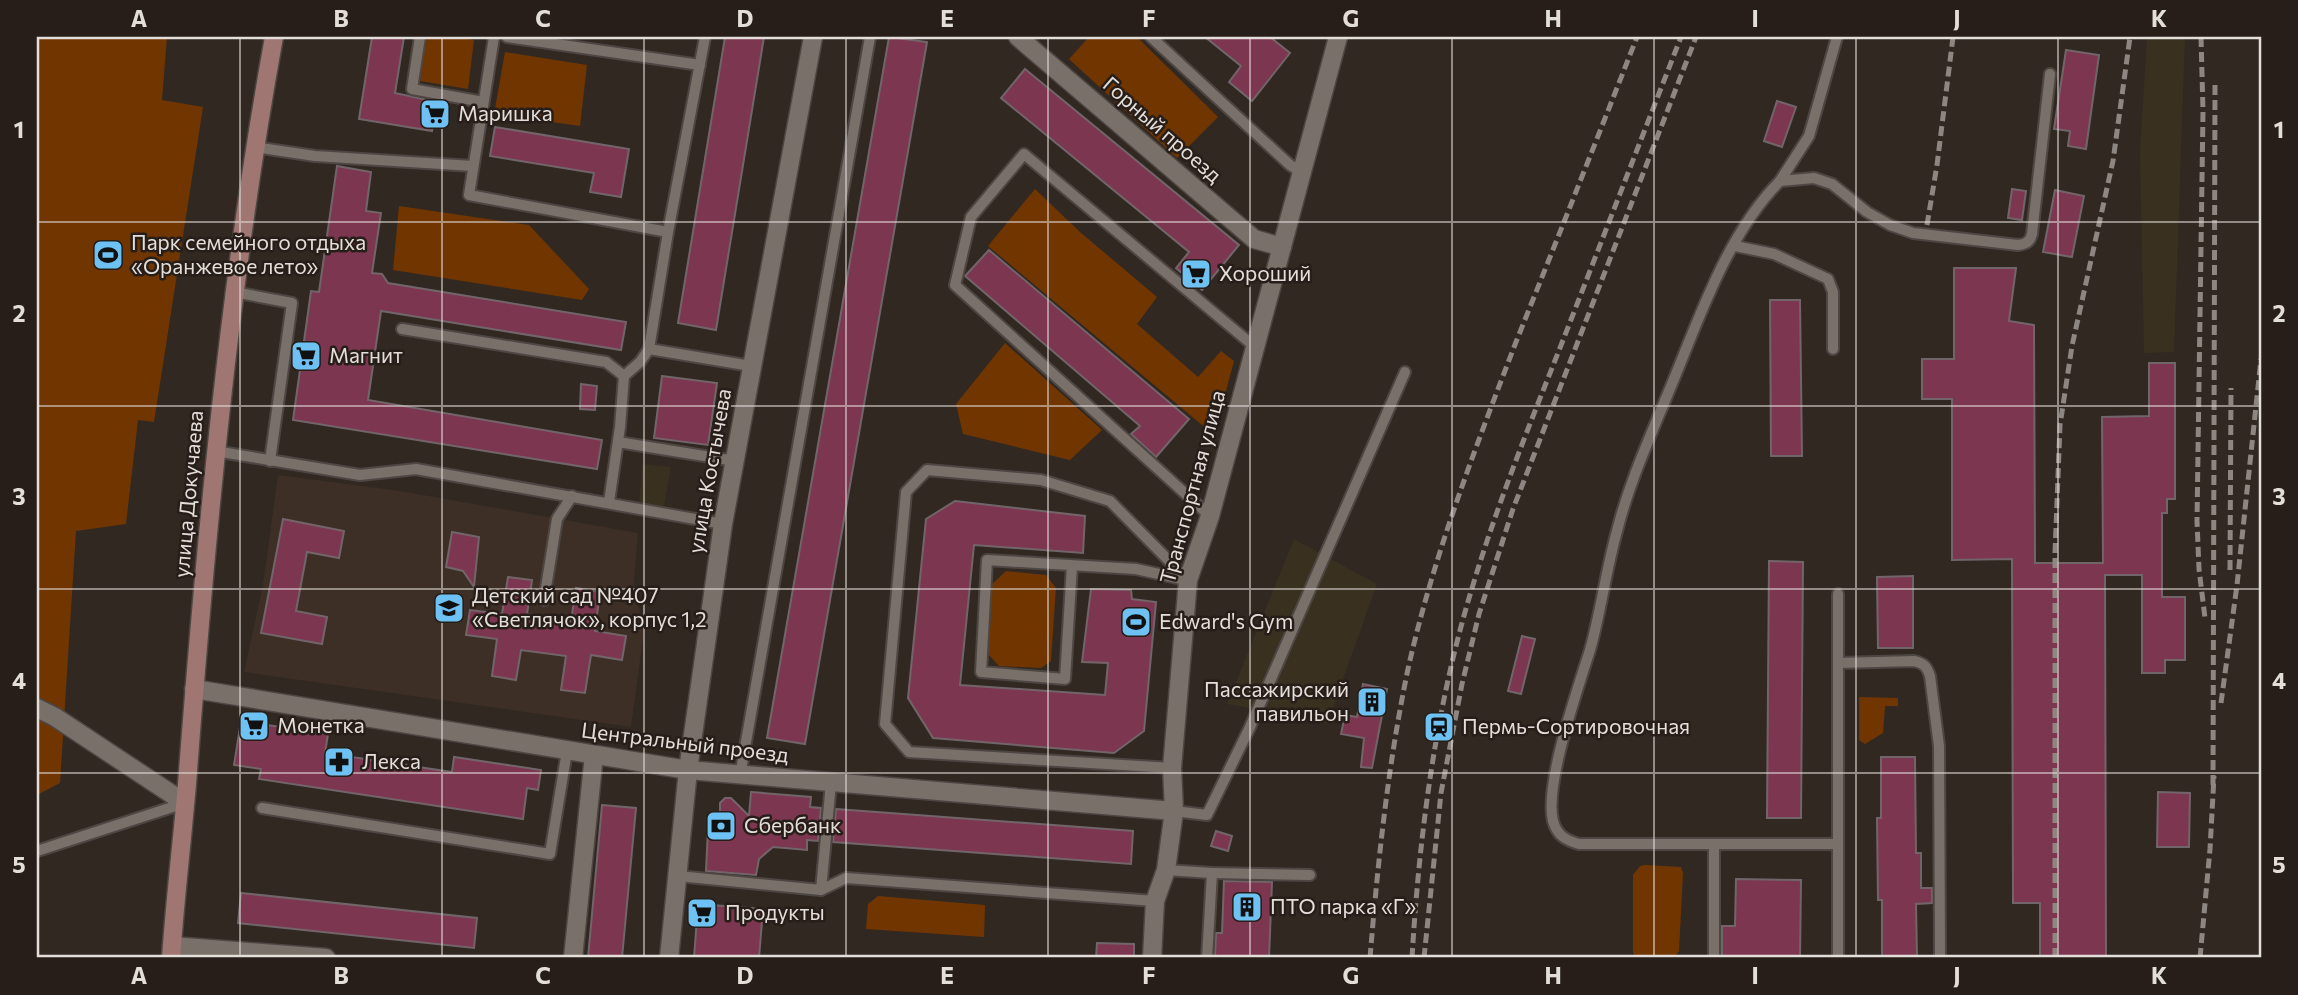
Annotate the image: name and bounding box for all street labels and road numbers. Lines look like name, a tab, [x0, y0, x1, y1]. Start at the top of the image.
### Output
street label: Горный проезд	[1099, 71, 1227, 187]
street label: улица Костычева	[682, 386, 735, 555]
street label: Транспортная улица	[1154, 387, 1229, 586]
street label: улица Докучаева	[168, 409, 207, 578]
street label: Центральный проезд	[580, 716, 790, 767]

